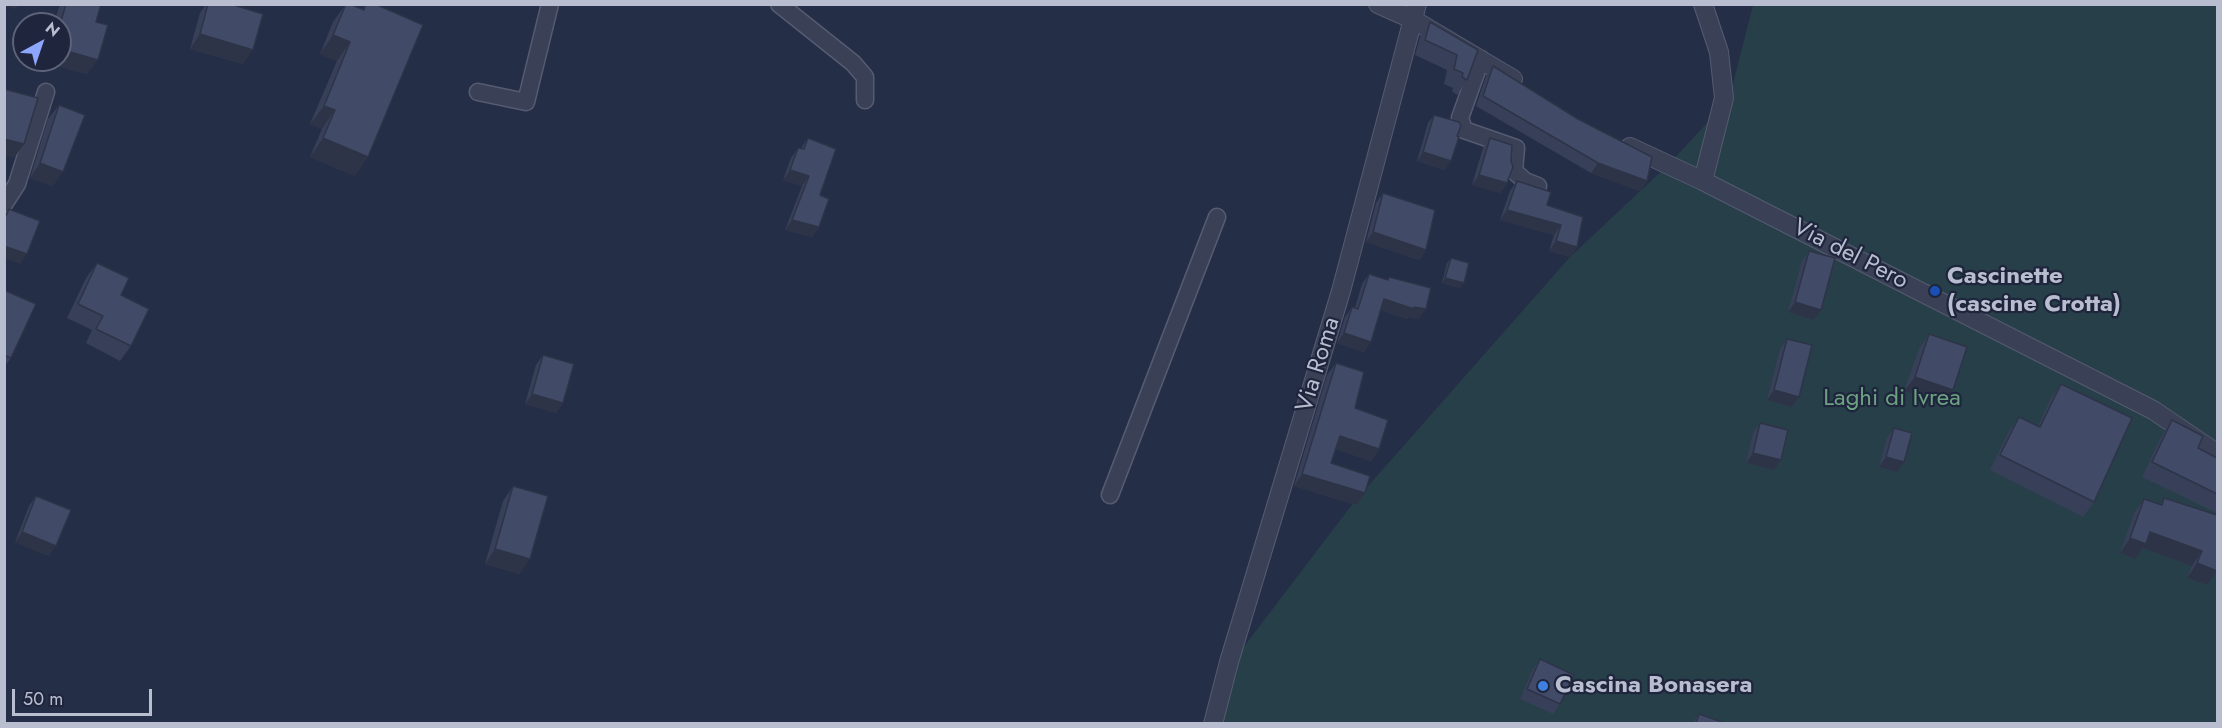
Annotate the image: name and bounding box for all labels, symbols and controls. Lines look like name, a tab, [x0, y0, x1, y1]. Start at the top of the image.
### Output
north arrow	[12, 12, 72, 72]
text: N	[40, 16, 65, 42]
street label: Via del Pero	[1788, 214, 1912, 296]
place label: Cascinette (cascine Crotta)	[1947, 263, 2121, 319]
marker: Cascinette (cascine Crotta)	[1928, 284, 1942, 298]
street label: Via Roma	[1291, 314, 1347, 416]
park label: Laghi di Ivrea	[1823, 385, 1961, 413]
place label: Cascina Bonasera	[1555, 672, 1752, 700]
scale bar	[15, 677, 154, 715]
marker: Cascina Bonasera	[1536, 679, 1550, 693]
text: 50 m	[23, 686, 63, 712]

